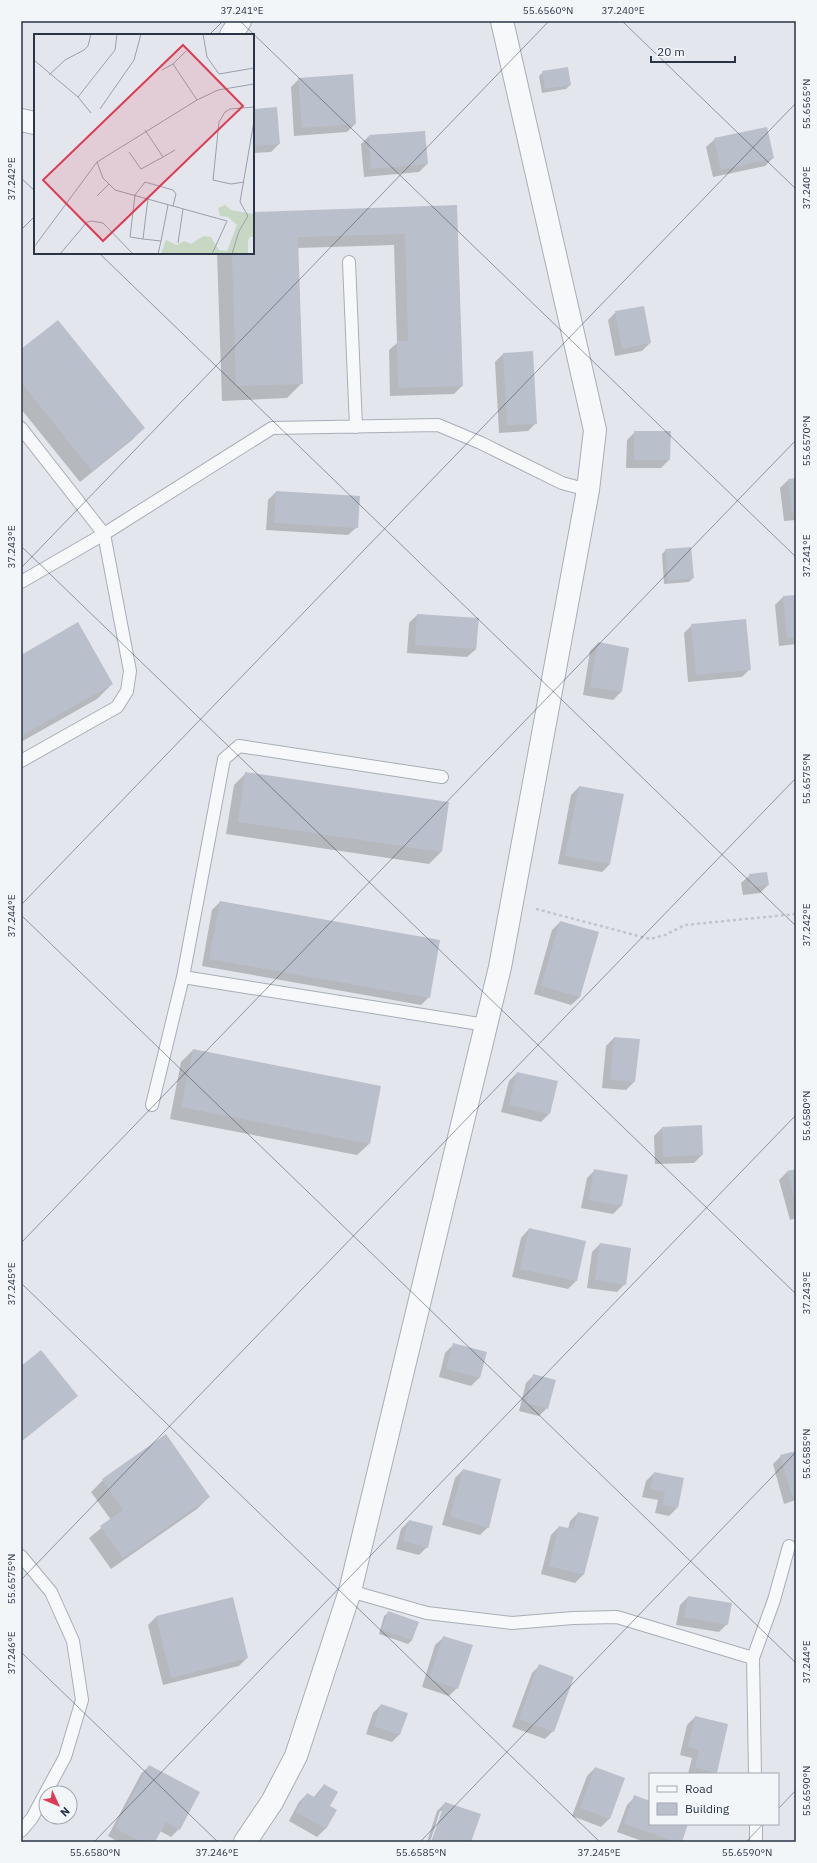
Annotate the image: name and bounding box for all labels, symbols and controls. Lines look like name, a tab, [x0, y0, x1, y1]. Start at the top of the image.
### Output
text: 37.241°E	[220, 4, 264, 17]
text: 55.6560°N	[523, 4, 573, 17]
text: 37.240°E	[601, 4, 645, 17]
inset map	[34, 34, 254, 254]
scale bar	[651, 38, 735, 64]
text: 20 m	[657, 44, 685, 59]
text: 55.6565°N	[800, 79, 813, 129]
text: 37.242°E	[5, 157, 18, 201]
text: 37.240°E	[800, 166, 813, 210]
text: 55.6570°N	[800, 416, 813, 466]
text: 37.243°E	[5, 525, 18, 569]
text: 37.241°E	[800, 534, 813, 578]
text: 55.6575°N	[800, 754, 813, 804]
text: 37.244°E	[5, 894, 18, 938]
text: 37.242°E	[800, 903, 813, 947]
text: 55.6580°N	[800, 1091, 813, 1141]
text: 37.245°E	[5, 1262, 18, 1306]
text: 37.243°E	[800, 1271, 813, 1315]
text: 55.6585°N	[800, 1429, 813, 1479]
text: 55.6575°N	[5, 1554, 18, 1604]
text: 37.246°E	[5, 1631, 18, 1675]
text: 37.244°E	[800, 1640, 813, 1684]
text: 55.6590°N	[800, 1766, 813, 1816]
legend	[649, 1773, 779, 1825]
text: Road	[685, 1781, 713, 1796]
north arrow	[38, 1785, 78, 1825]
text: Building	[685, 1801, 730, 1816]
text: N	[57, 1804, 73, 1820]
text: 55.6580°N	[70, 1846, 120, 1859]
text: 37.246°E	[195, 1846, 239, 1859]
text: 55.6585°N	[396, 1846, 446, 1859]
text: 37.245°E	[577, 1846, 621, 1859]
text: 55.6590°N	[722, 1846, 772, 1859]

